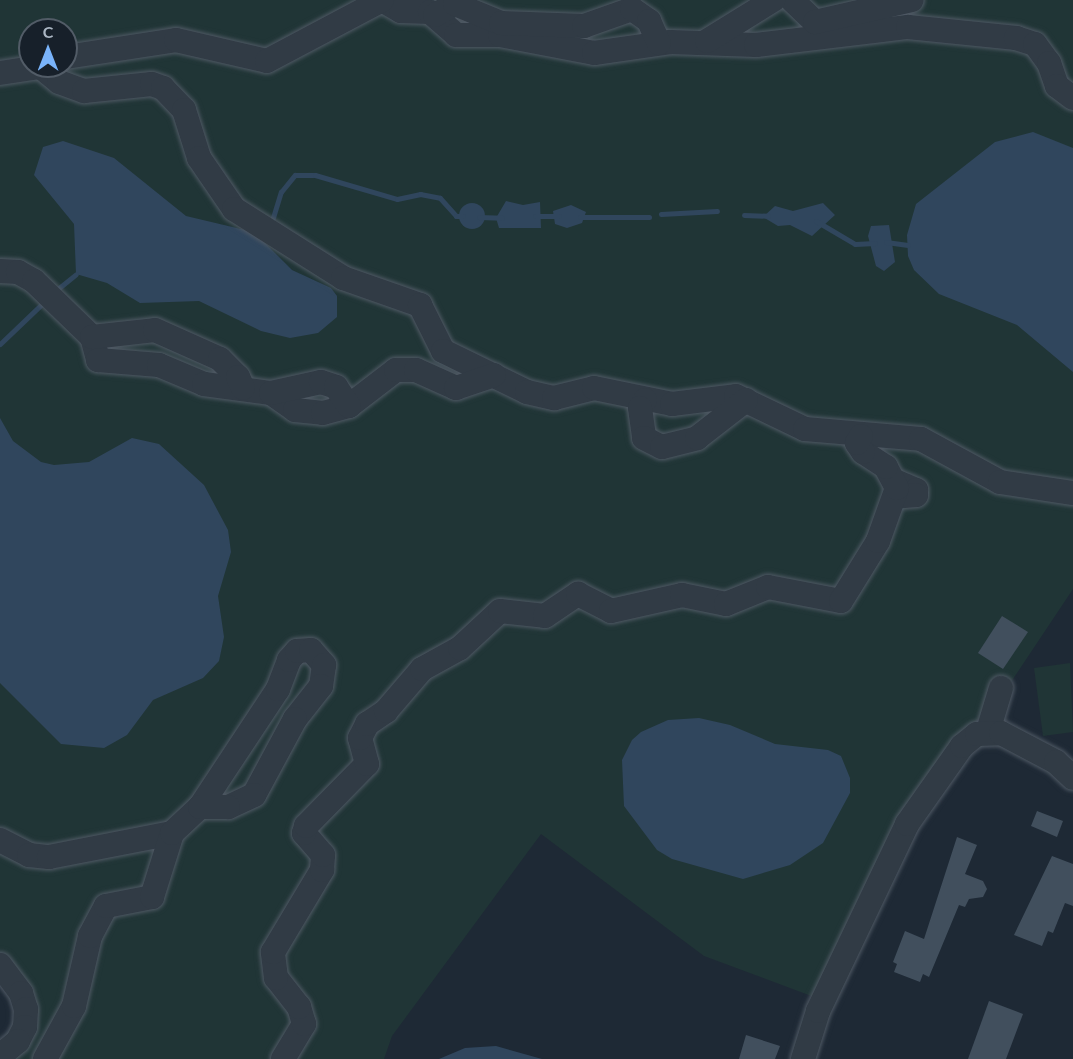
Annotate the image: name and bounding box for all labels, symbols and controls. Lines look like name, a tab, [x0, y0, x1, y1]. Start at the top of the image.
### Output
north arrow	[18, 18, 78, 78]
text: С	[43, 22, 53, 41]

